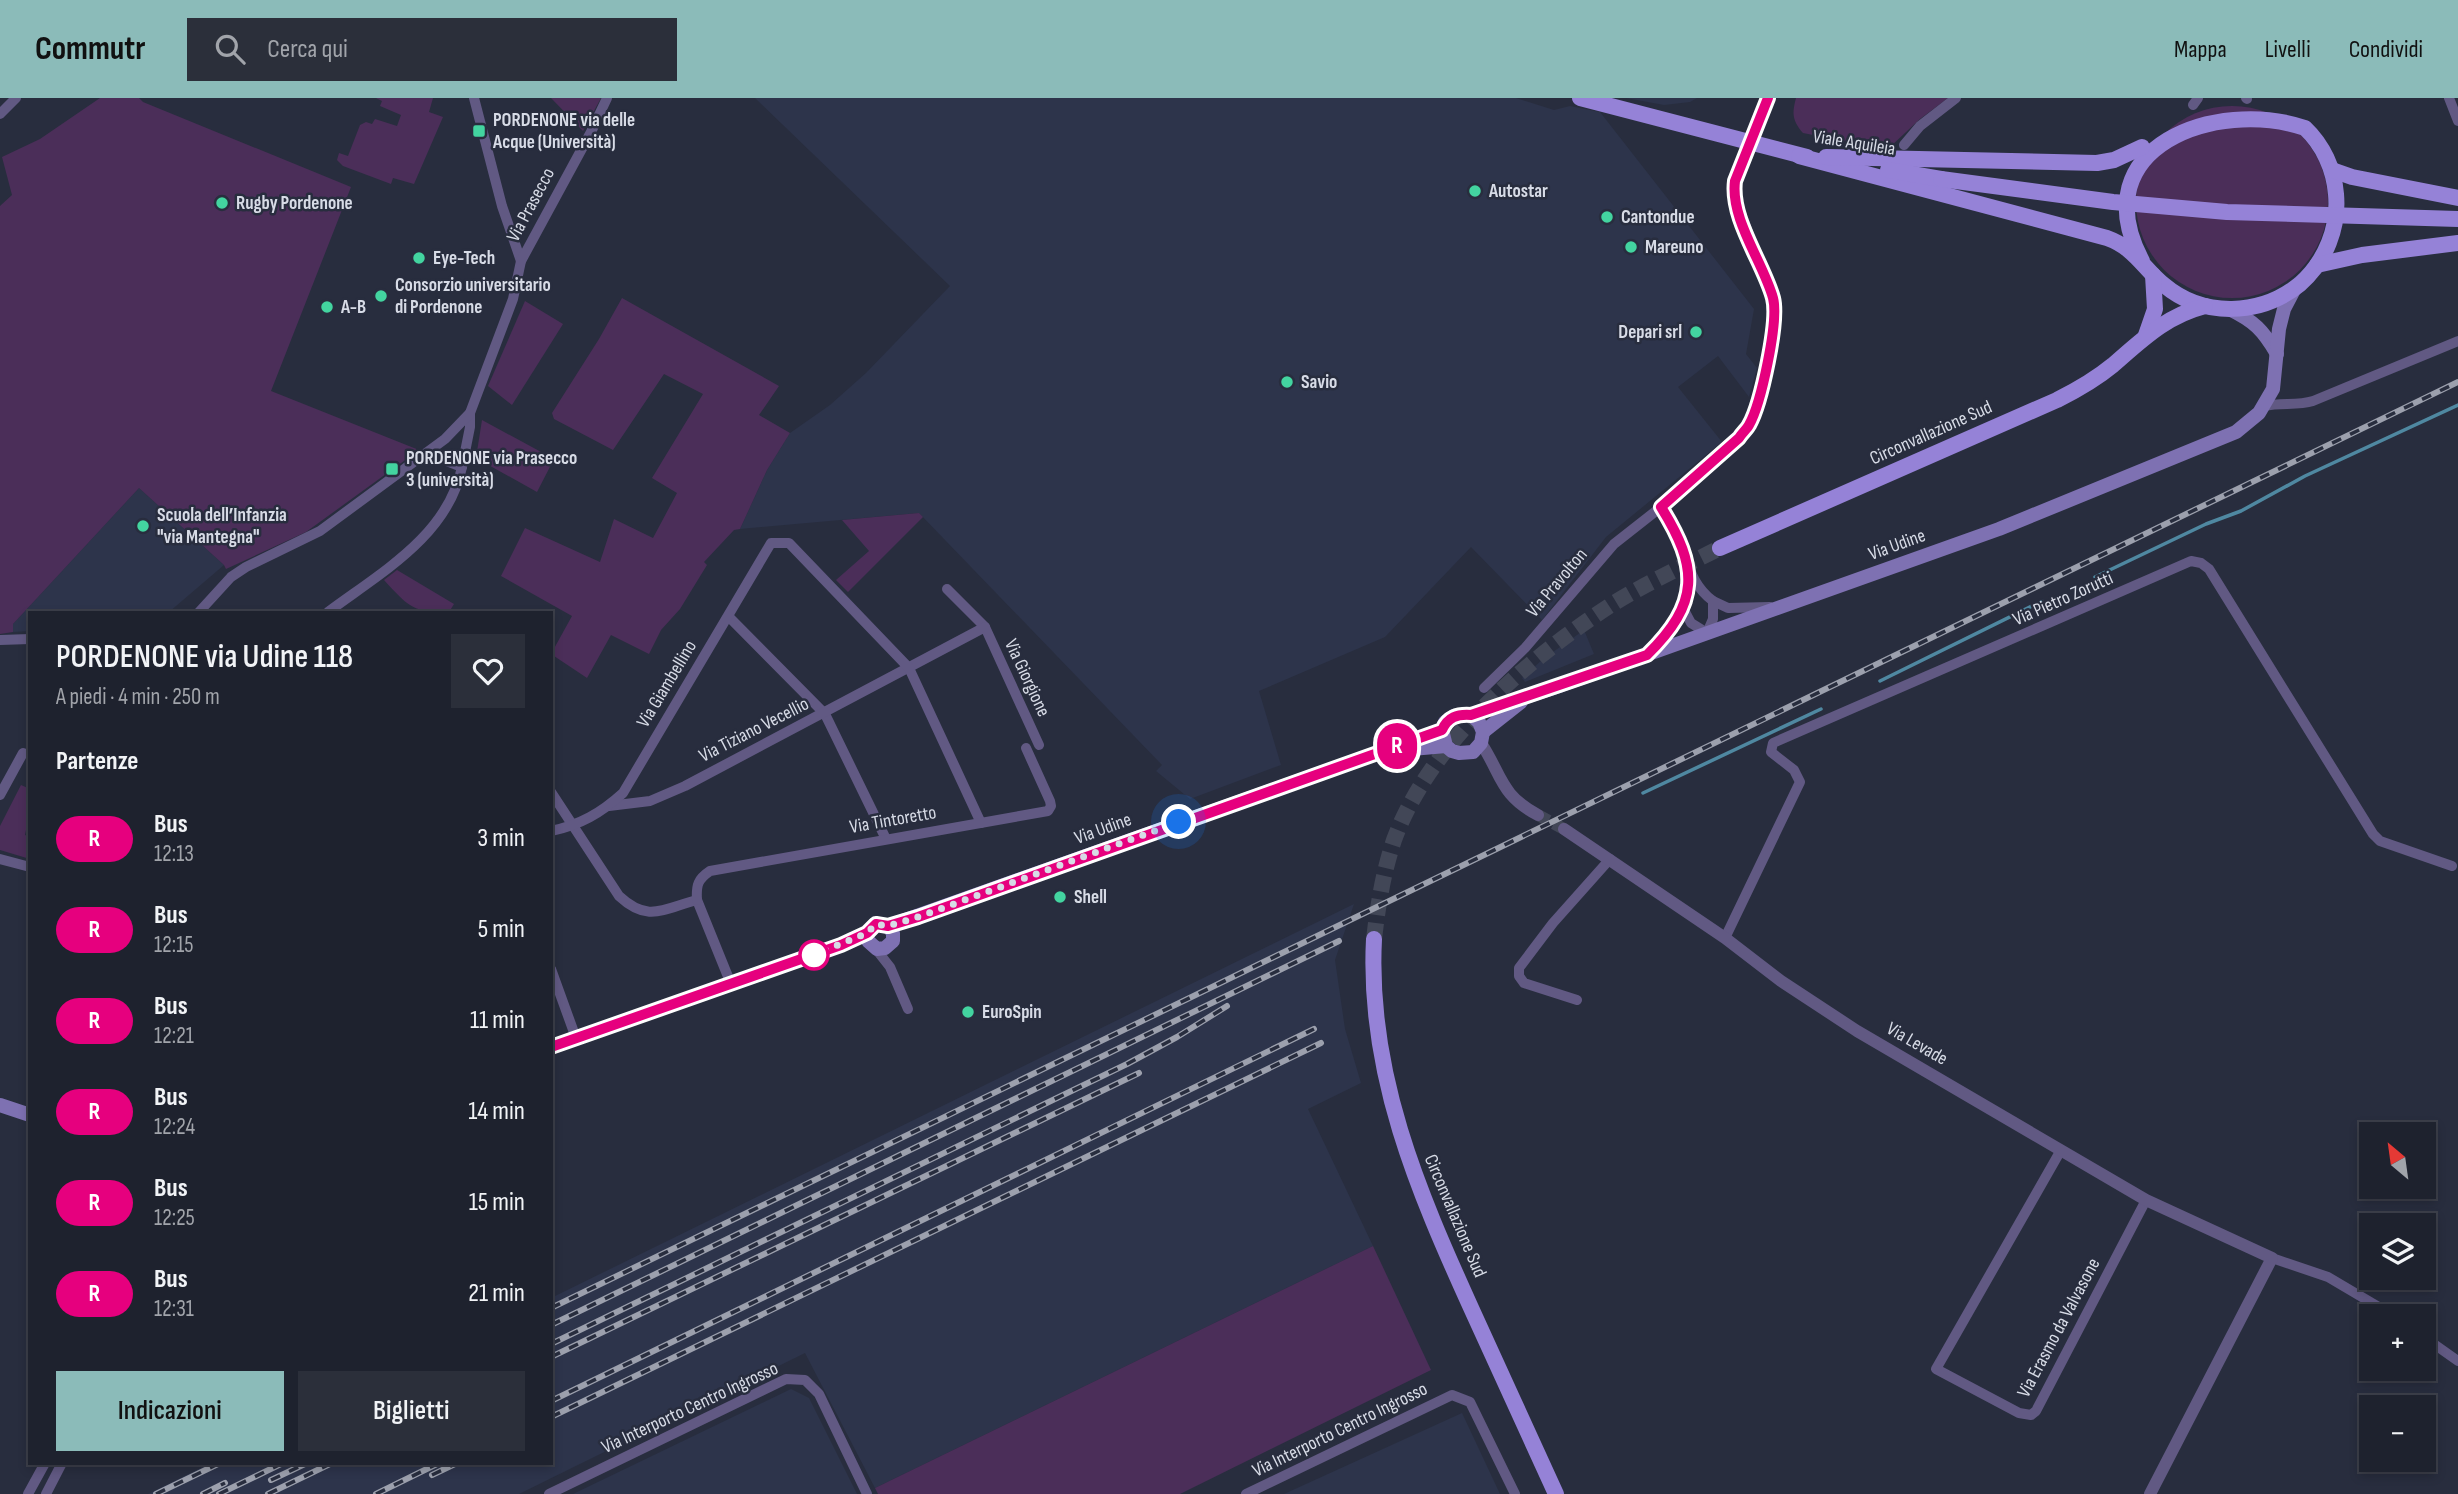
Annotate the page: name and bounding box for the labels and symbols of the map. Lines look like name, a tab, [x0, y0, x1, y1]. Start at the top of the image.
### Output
place label: PORDENONE via delle Acque (Università)	[492, 109, 635, 154]
marker: PORDENONE via delle Acque (Università)	[471, 123, 487, 139]
street label: Viale Aquileia	[1811, 125, 1897, 161]
street label: Via Prasecco	[502, 164, 560, 246]
place label: Autostar	[1488, 180, 1548, 203]
marker: Autostar	[1467, 183, 1483, 199]
place label: Rugby Pordenone	[236, 192, 353, 215]
marker: Rugby Pordenone	[214, 195, 230, 211]
place label: Cantondue	[1621, 206, 1695, 229]
marker: Cantondue	[1599, 209, 1615, 225]
place label: Mareuno	[1645, 236, 1704, 259]
marker: Mareuno	[1623, 239, 1639, 255]
place label: Eye-Tech	[433, 247, 495, 270]
marker: Eye-Tech	[411, 250, 427, 266]
place label: Consorzio universitario di Pordenone	[395, 274, 551, 319]
marker: Consorzio universitario di Pordenone	[373, 288, 389, 304]
place label: A-B	[340, 296, 366, 319]
marker: A-B	[319, 299, 335, 315]
place label: Depari srl	[1618, 321, 1682, 344]
marker: Depari srl	[1688, 324, 1704, 340]
place label: Savio	[1301, 371, 1337, 394]
marker: Savio	[1279, 374, 1295, 390]
street label: Circonvallazione Sud	[1866, 396, 1996, 470]
place label: PORDENONE via Prasecco 3 (università)	[406, 447, 577, 492]
marker: PORDENONE via Prasecco 3 (università)	[384, 461, 400, 477]
place label: Scuola dell’Infanzia "via Mantegna"	[157, 504, 287, 549]
marker: Scuola dell’Infanzia "via Mantegna"	[135, 518, 151, 534]
street label: Via Udine	[1865, 524, 1929, 566]
street label: Via Pravolton	[1521, 544, 1593, 622]
street label: Via Pietro Zorutti	[2009, 567, 2117, 631]
street label: Via Giorgione	[999, 635, 1055, 721]
street label: Via Giambellino	[632, 636, 702, 732]
street label: Via Tiziano Vecellio	[695, 693, 813, 767]
line badge: R	[1374, 723, 1420, 769]
street label: Via Tintoretto	[848, 801, 938, 839]
your location	[1161, 804, 1196, 839]
street label: Via Udine	[1071, 808, 1135, 850]
place label: Shell	[1074, 886, 1107, 909]
marker: Shell	[1052, 889, 1068, 905]
unlabelled marker	[799, 940, 829, 970]
place label: EuroSpin	[982, 1001, 1042, 1024]
marker: EuroSpin	[960, 1004, 976, 1020]
street label: Via Levade	[1882, 1017, 1952, 1071]
north arrow	[2359, 1122, 2436, 1199]
street label: Circonvallazione Sud	[1419, 1151, 1491, 1281]
street label: Via Erasmo da Valvasone	[2013, 1254, 2105, 1402]
street label: Via Interporto Centro Ingrosso	[598, 1357, 782, 1459]
street label: Via Interporto Centro Ingrosso	[1249, 1378, 1431, 1482]

